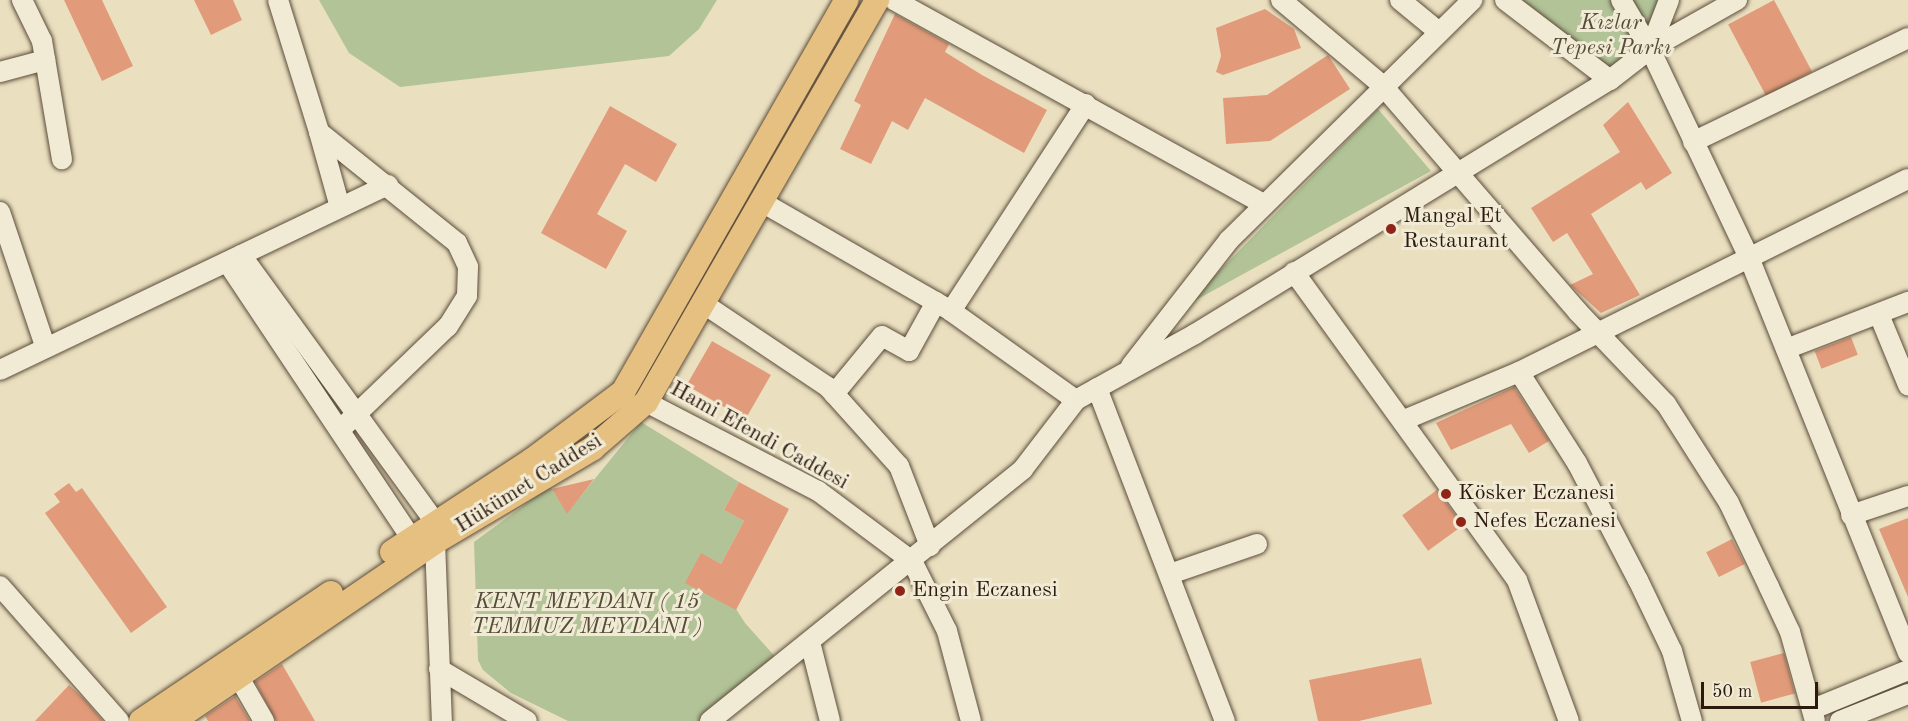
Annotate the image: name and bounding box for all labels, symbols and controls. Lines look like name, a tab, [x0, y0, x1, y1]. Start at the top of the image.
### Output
park label: Kızlar Tepesi Parkı	[1551, 10, 1671, 62]
place label: Mangal Et Restaurant	[1403, 203, 1508, 254]
marker: Mangal Et Restaurant	[1384, 222, 1398, 236]
street label: Hami Efendi Caddesi	[665, 376, 853, 496]
street label: Hükümet Caddesi	[451, 428, 607, 540]
place label: Kösker Eczanesi	[1458, 481, 1615, 507]
marker: Kösker Eczanesi	[1439, 487, 1453, 501]
place label: Nefes Eczanesi	[1473, 509, 1616, 535]
marker: Nefes Eczanesi	[1454, 515, 1468, 529]
place label: Engin Eczanesi	[912, 578, 1058, 604]
marker: Engin Eczanesi	[893, 584, 907, 598]
park label: KENT MEYDANI ( 15 TEMMUZ MEYDANI )	[472, 589, 702, 640]
scale bar	[1704, 670, 1821, 708]
text: 50 m	[1712, 683, 1752, 701]

